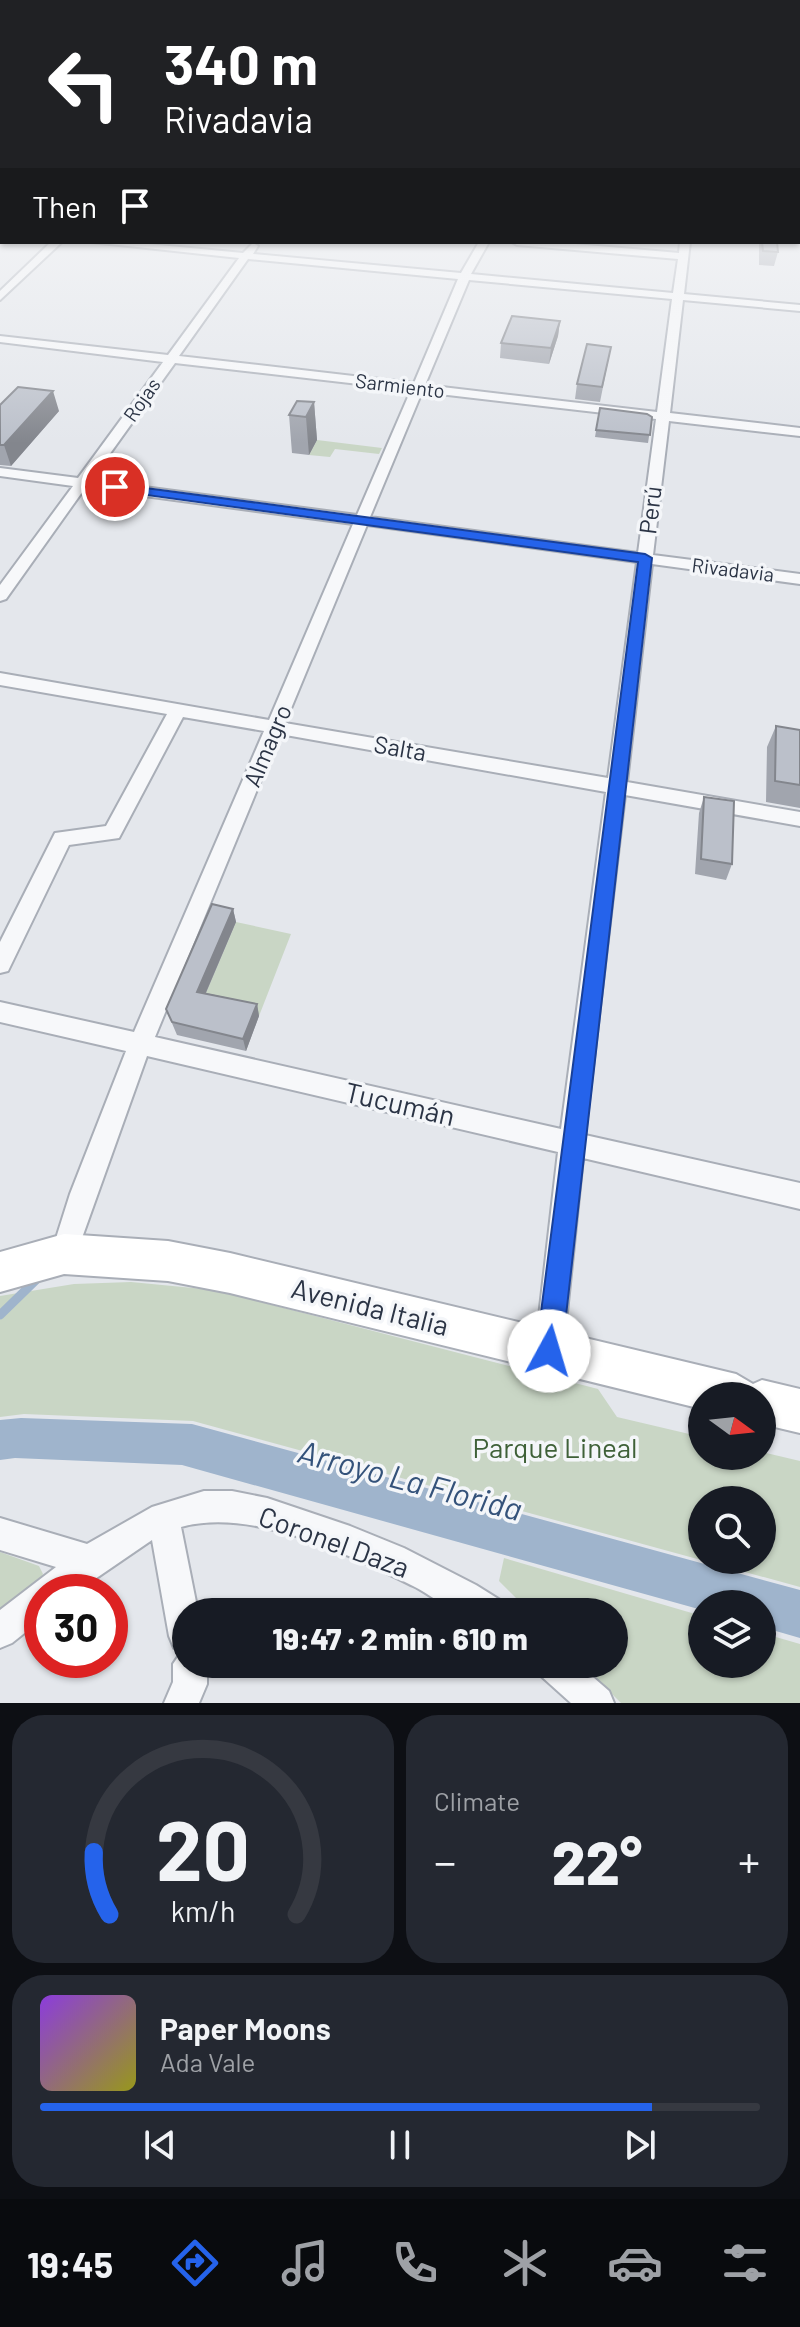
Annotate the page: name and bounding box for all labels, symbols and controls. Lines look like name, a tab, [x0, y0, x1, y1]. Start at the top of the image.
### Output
text: 340 m	[164, 29, 318, 96]
icon: left	[32, 32, 136, 136]
text: Rivadavia	[164, 97, 313, 140]
icon: arrive	[113, 184, 157, 228]
text: Then	[32, 188, 97, 224]
street label: Sarmiento	[354, 368, 446, 402]
street label: Rojas	[118, 373, 165, 426]
pin	[81, 453, 149, 521]
icon: arrive	[93, 465, 137, 509]
street label: Perú	[632, 484, 667, 536]
street label: Rivadavia	[691, 552, 776, 586]
street label: Almagro	[236, 700, 297, 791]
street label: Salta	[372, 729, 429, 766]
street label: Tucumán	[342, 1074, 459, 1132]
street label: Avenida Italia	[288, 1270, 452, 1342]
position arrow	[507, 1309, 591, 1393]
north arrow	[688, 1382, 776, 1470]
map controls	[688, 1382, 776, 1678]
park label: Parque Lineal	[472, 1430, 638, 1464]
water label: Arroyo La Florida	[295, 1431, 527, 1527]
button: search	[688, 1486, 776, 1574]
street label: Coronel Daza	[254, 1498, 414, 1584]
speed limit sign: 30	[24, 1574, 128, 1678]
button: layers	[688, 1590, 776, 1678]
text: 19:47 · 2 min · 610 m	[272, 1620, 528, 1656]
text: Climate	[434, 1785, 520, 1816]
text: 20	[156, 1798, 250, 1898]
text: 22°	[552, 1825, 642, 1897]
text: −	[434, 1834, 456, 1887]
text: +	[738, 1834, 760, 1887]
text: km/h	[171, 1893, 235, 1928]
text: Paper Moons	[160, 2010, 331, 2046]
text: Ada Vale	[160, 2046, 255, 2077]
icon: previous	[138, 2123, 182, 2167]
icon: pause	[378, 2123, 422, 2167]
icon: next	[618, 2123, 662, 2167]
icon: directions	[167, 2235, 223, 2291]
icon: music	[277, 2235, 333, 2291]
icon: phone	[387, 2235, 443, 2291]
icon: climate	[497, 2235, 553, 2291]
icon: car	[607, 2235, 663, 2291]
icon: filters	[717, 2235, 773, 2291]
text: 19:45	[27, 2242, 113, 2285]

